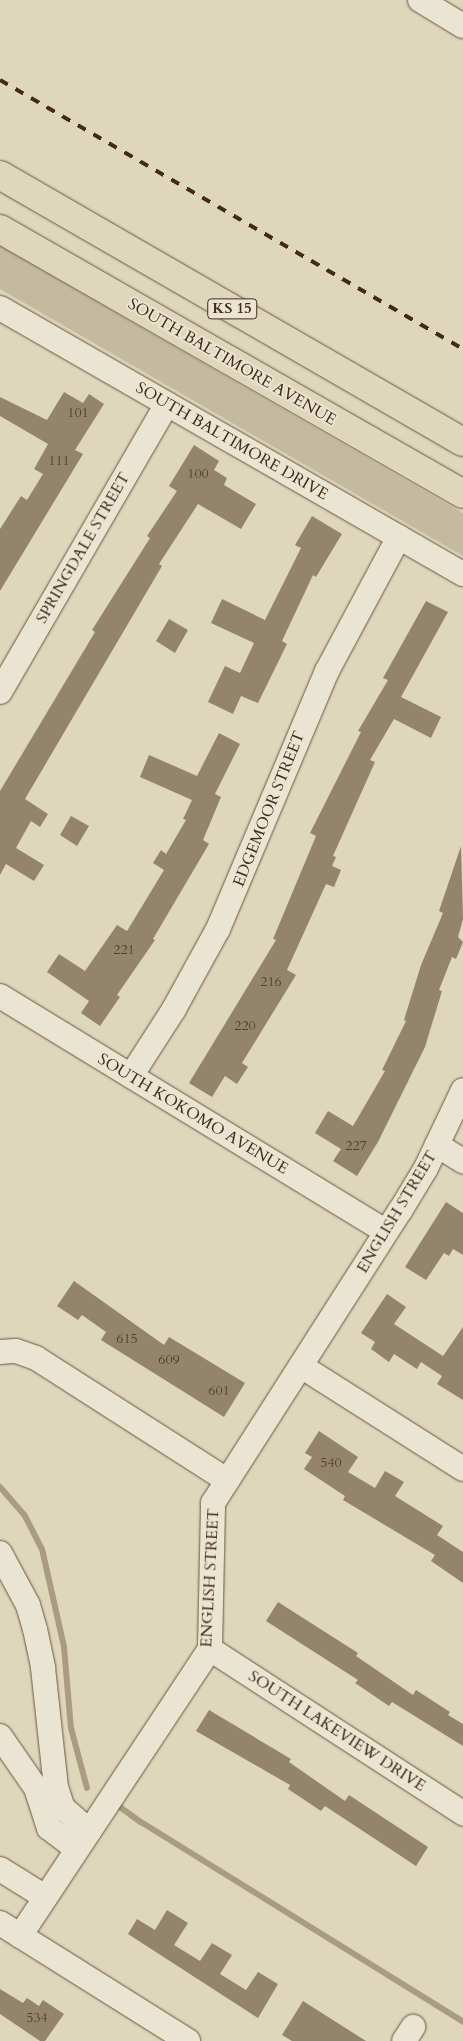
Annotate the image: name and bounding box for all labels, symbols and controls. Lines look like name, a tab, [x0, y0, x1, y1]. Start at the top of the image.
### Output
street label: SOUTH BALTIMORE AVENUE	[124, 294, 340, 430]
road number: KS 15	[207, 296, 257, 322]
street label: SOUTH BALTIMORE DRIVE	[132, 378, 332, 504]
house number: 101	[67, 405, 89, 421]
house number: 111	[48, 453, 70, 469]
house number: 100	[187, 466, 209, 482]
street label: SPRINGDALE STREET	[32, 469, 134, 627]
street label: EDGEMOOR STREET	[229, 729, 309, 889]
house number: 221	[113, 942, 135, 958]
house number: 216	[260, 974, 282, 990]
house number: 220	[234, 1018, 256, 1034]
street label: SOUTH KOKOMO AVENUE	[94, 1049, 292, 1179]
house number: 227	[345, 1138, 367, 1154]
street label: ENGLISH STREET	[353, 1147, 441, 1277]
house number: 615	[116, 1331, 138, 1347]
house number: 609	[158, 1352, 180, 1368]
house number: 601	[208, 1383, 230, 1399]
house number: 540	[320, 1455, 342, 1471]
street label: ENGLISH STREET	[197, 1508, 223, 1648]
street label: SOUTH LAKEVIEW DRIVE	[245, 1666, 429, 1796]
house number: 534	[26, 2010, 48, 2026]

